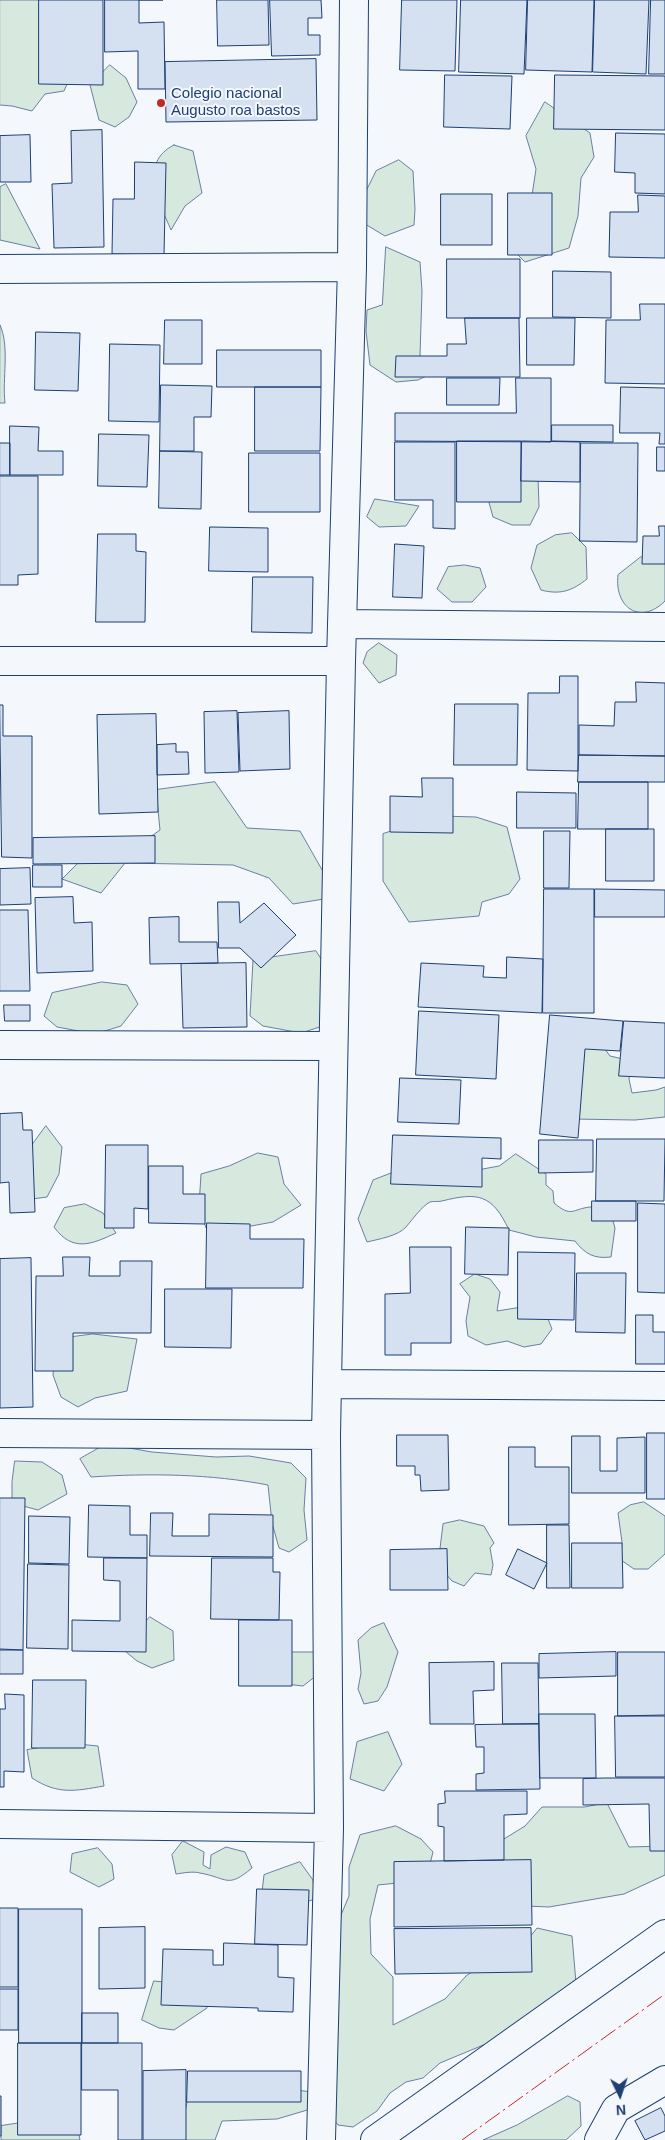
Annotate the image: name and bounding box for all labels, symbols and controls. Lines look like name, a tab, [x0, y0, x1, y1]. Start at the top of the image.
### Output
place label: Colegio nacional Augusto roa bastos	[171, 85, 300, 120]
marker: Colegio nacional Augusto roa bastos	[155, 97, 167, 109]
north arrow	[595, 2070, 645, 2120]
text: N	[615, 2102, 627, 2118]

